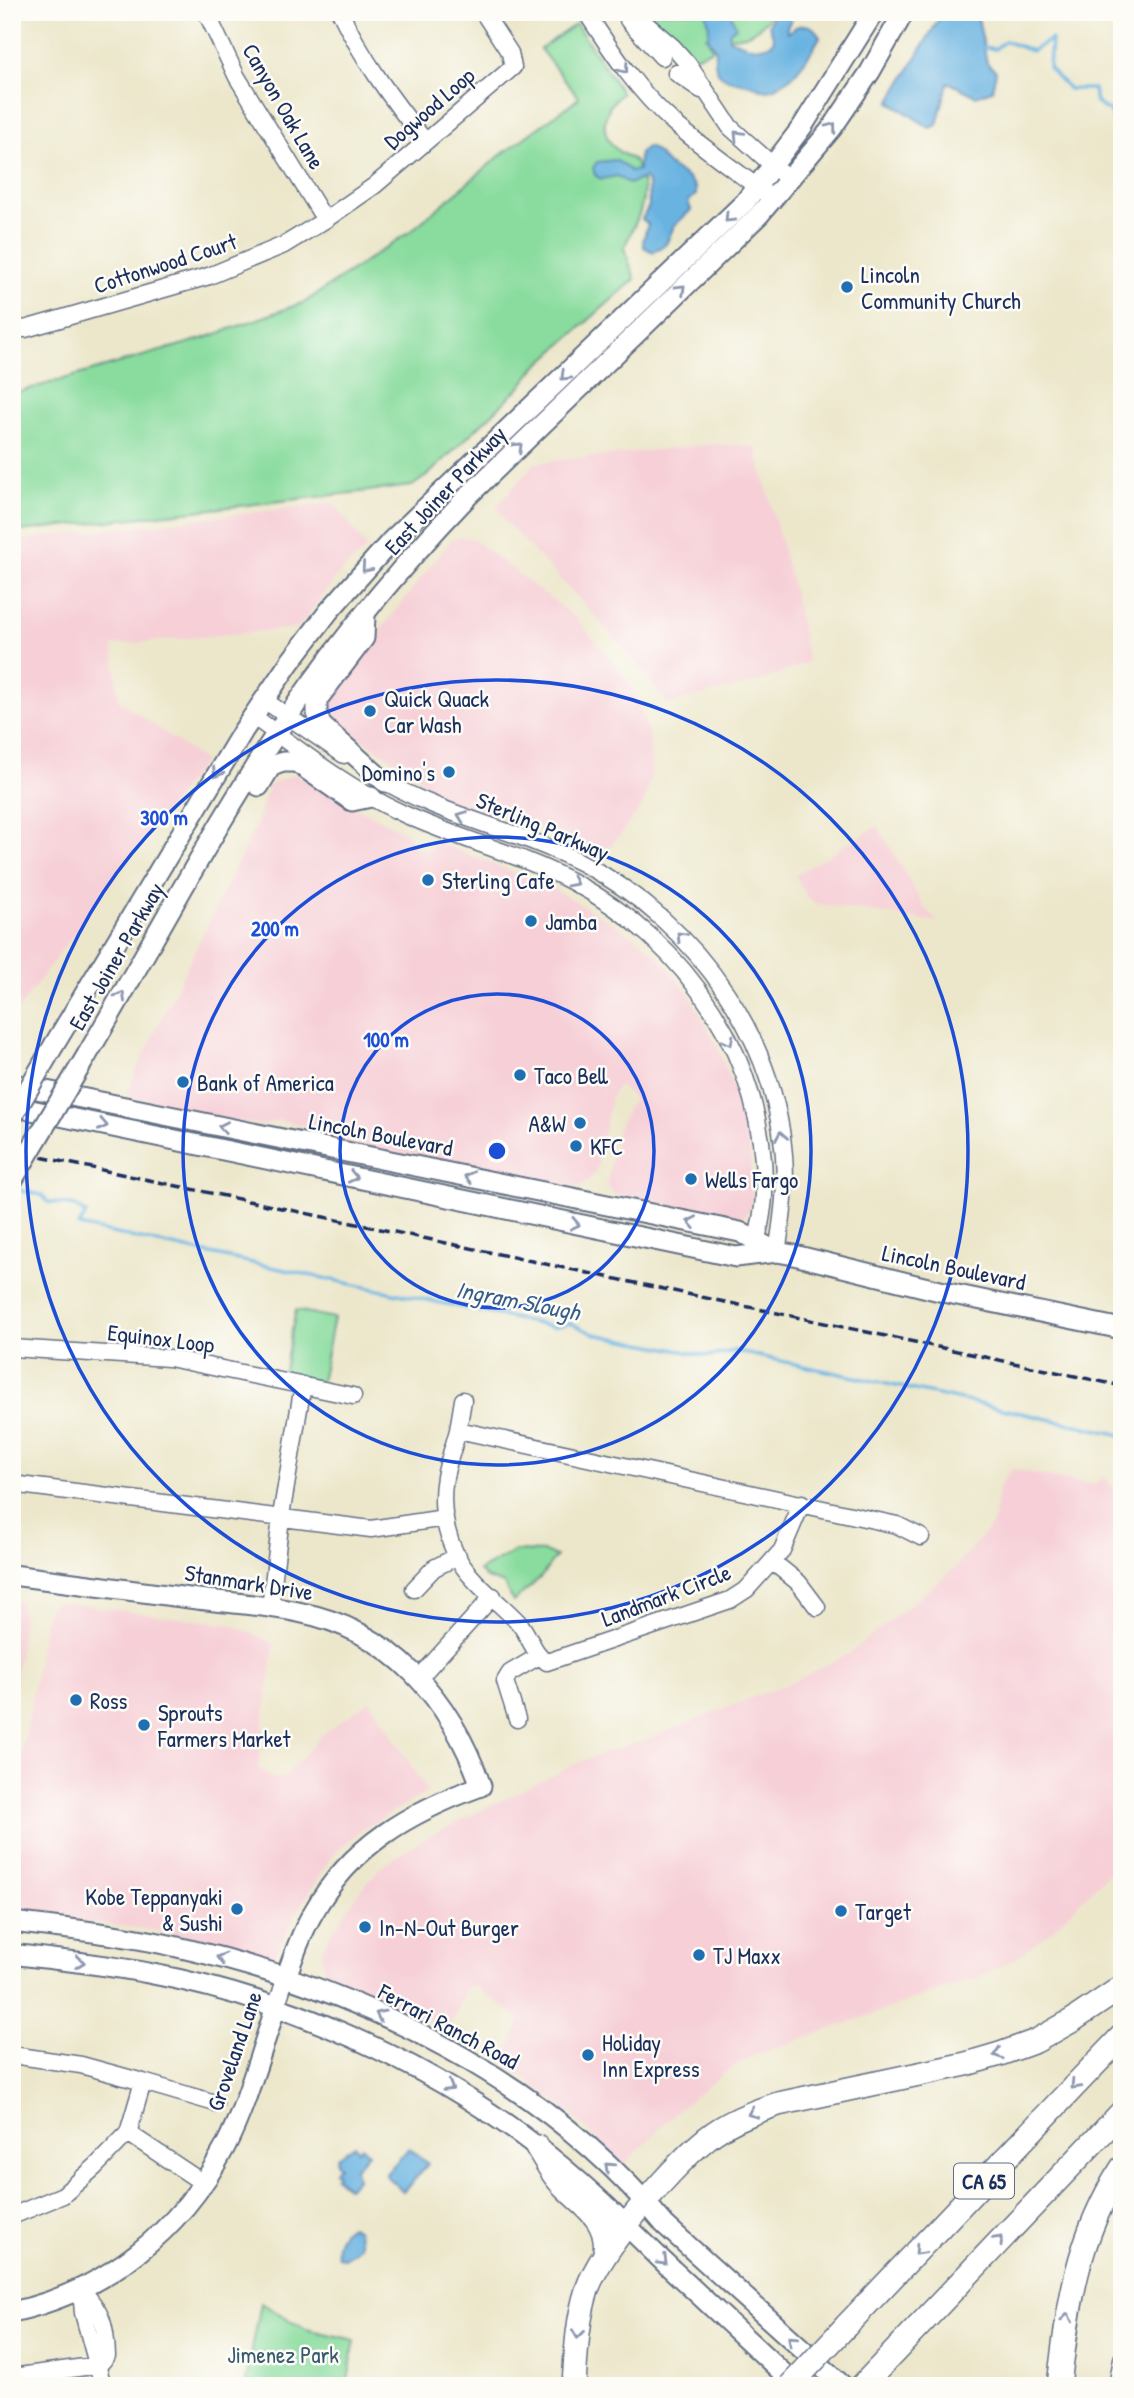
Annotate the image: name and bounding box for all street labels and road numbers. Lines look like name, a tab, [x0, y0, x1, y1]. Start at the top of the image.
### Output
street label: Canyon Oak Lane	[235, 37, 333, 175]
street label: Dogwood Loop	[377, 60, 481, 156]
street label: Cottonwood Court	[90, 225, 242, 301]
street label: East Joiner Parkway	[377, 419, 513, 561]
street label: Sterling Parkway	[472, 784, 614, 868]
street label: East Joiner Parkway	[61, 876, 171, 1036]
street label: Lincoln Boulevard	[307, 1105, 455, 1163]
street label: Lincoln Boulevard	[880, 1237, 1028, 1297]
street label: Equinox Loop	[106, 1316, 216, 1360]
street label: Landmark Circle	[597, 1556, 735, 1634]
street label: Stanmark Drive	[183, 1557, 315, 1607]
street label: Ferrari Ranch Road	[372, 1975, 525, 2076]
street label: Groveland Lane	[199, 1987, 269, 2115]
road number: CA 65	[954, 2164, 1014, 2198]

